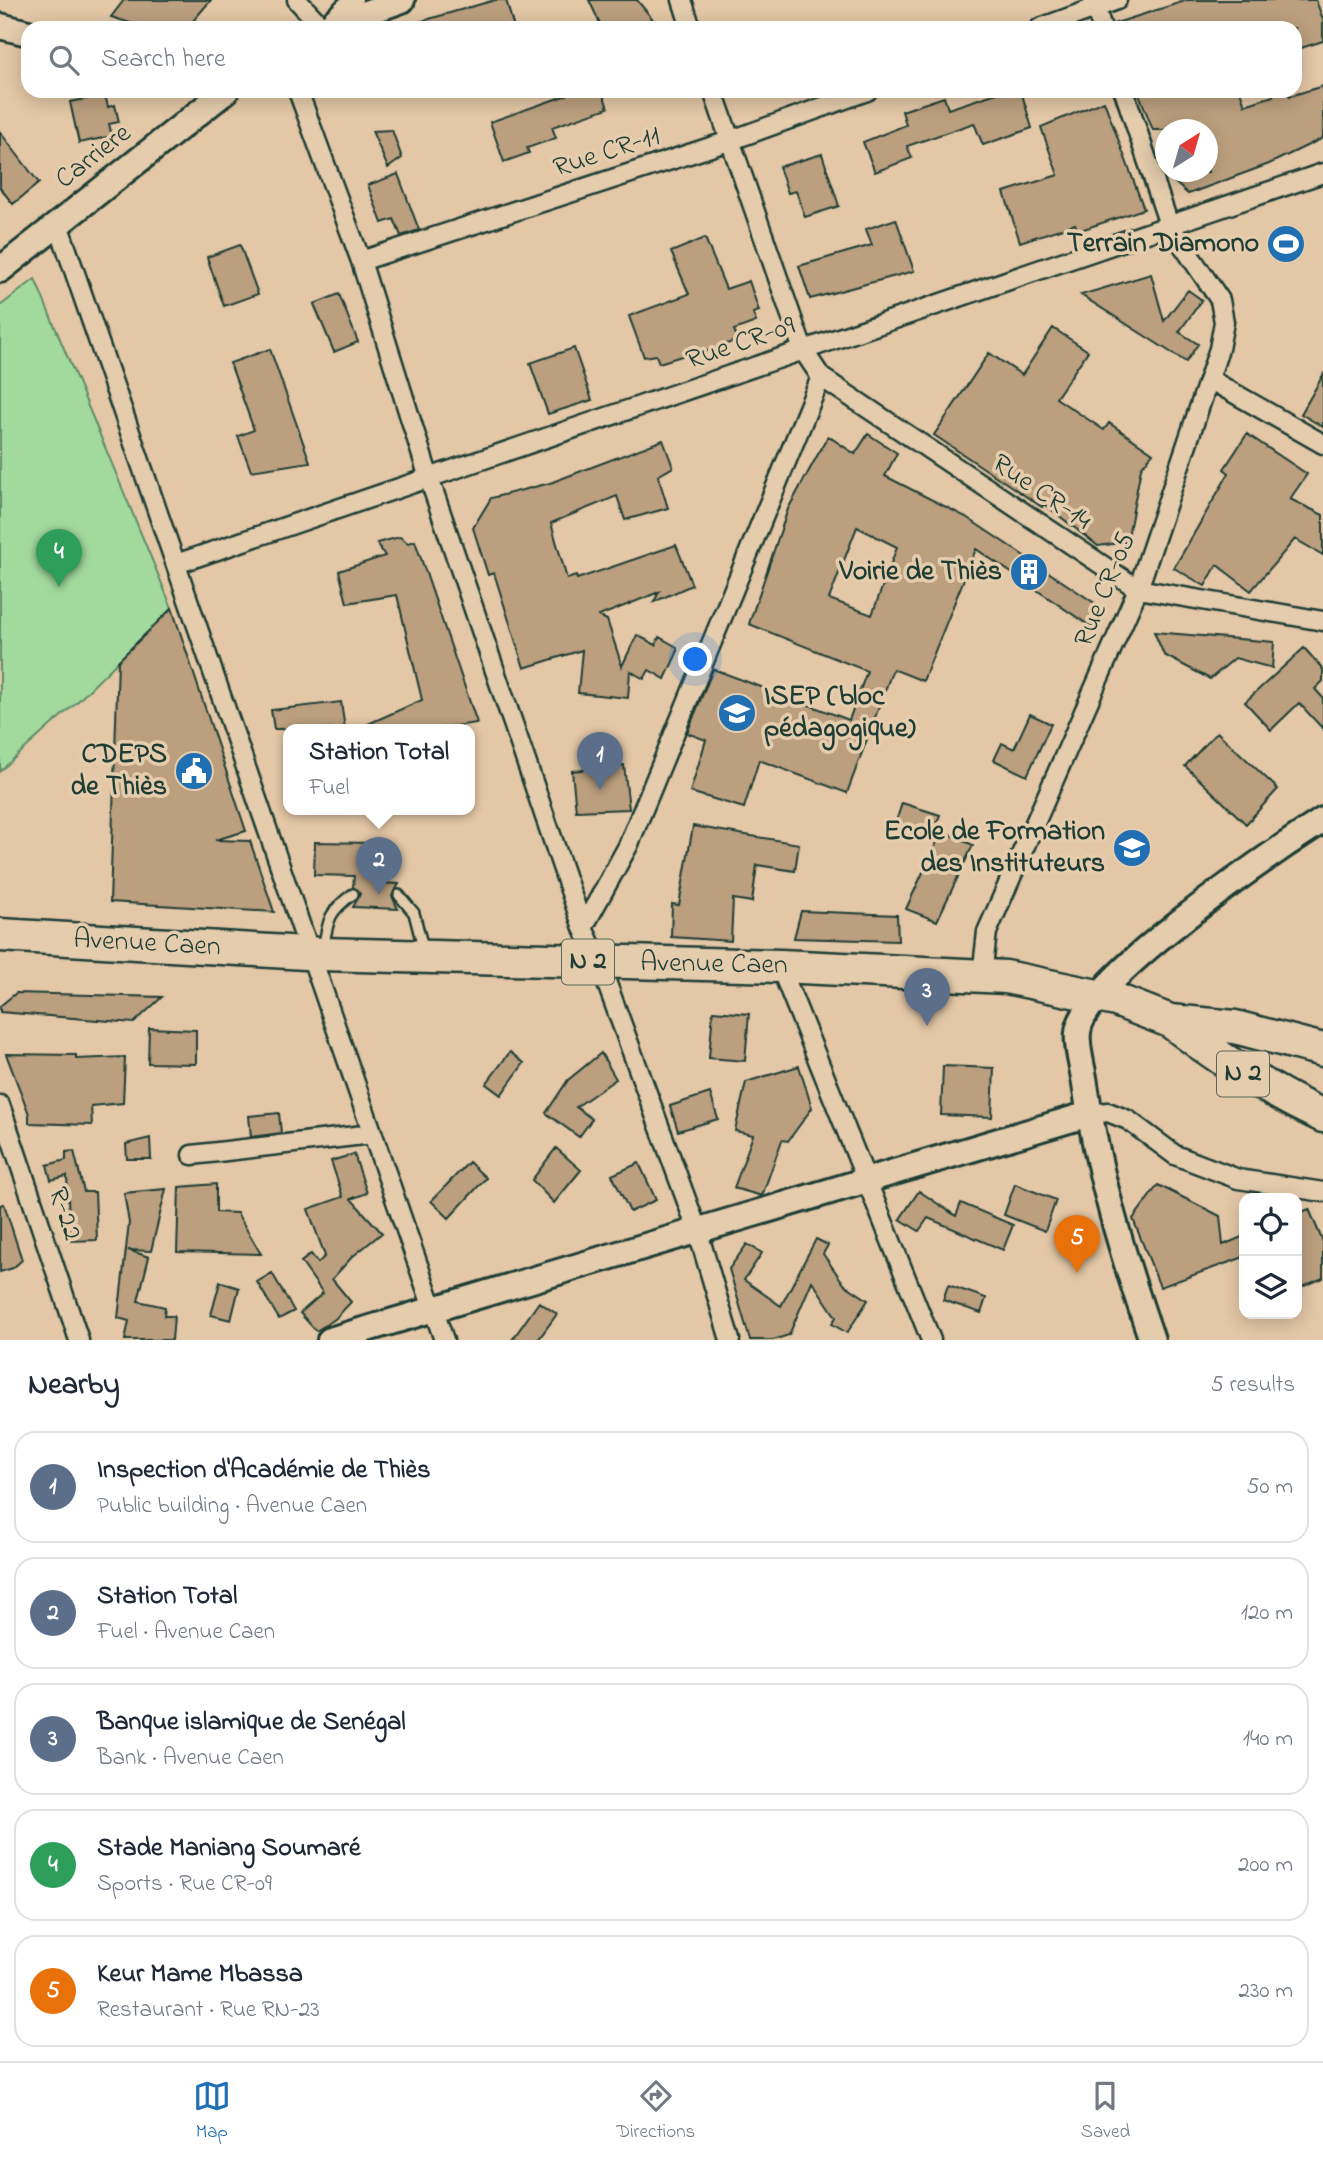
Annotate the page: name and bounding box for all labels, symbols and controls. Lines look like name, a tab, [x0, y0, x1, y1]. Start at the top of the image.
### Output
search box	[21, 21, 1302, 98]
icon: search	[45, 41, 83, 79]
text: Search here	[101, 41, 226, 79]
street label: Carriere	[47, 114, 141, 200]
street label: Rue CR-11	[548, 116, 666, 190]
north arrow	[1155, 119, 1218, 182]
sports icon: Terrain Diamono	[1265, 223, 1307, 265]
place label: Terrain Diamono	[1067, 224, 1259, 265]
street label: Rue CR-09	[681, 306, 802, 382]
street label: Rue CR-14	[983, 444, 1100, 542]
street label: Rue CR-05	[1064, 526, 1148, 654]
pin: 4	[36, 529, 82, 587]
building icon: Voirie de Thiès	[1008, 551, 1050, 593]
place label: Voirie de Thiès	[839, 552, 1002, 593]
your location	[678, 642, 712, 676]
place label: ISEP (bloc pédagogique)	[764, 677, 917, 751]
school or university icon: ISEP (bloc pédagogique)	[716, 692, 758, 734]
popup	[283, 724, 475, 815]
pin: 1	[577, 732, 623, 790]
text: Station Total	[309, 734, 449, 772]
place label: CDEPS de Thiès	[71, 735, 167, 808]
public building icon: CDEPS de Thiès	[173, 750, 215, 792]
text: Fuel	[309, 772, 349, 805]
place label: Ecole de Formation des Instituteurs	[884, 812, 1105, 885]
school or university icon: Ecole de Formation des Instituteurs	[1111, 827, 1153, 869]
pin: 2	[356, 837, 402, 895]
street label: Avenue Caen	[72, 920, 222, 968]
road number: N 2	[562, 939, 614, 984]
street label: Avenue Caen	[640, 943, 788, 987]
pin: 3	[904, 968, 950, 1026]
road number: N 2	[1217, 1051, 1269, 1096]
street label: R-22	[36, 1182, 92, 1246]
map controls	[1239, 1193, 1302, 1319]
button: locate	[1239, 1193, 1302, 1256]
pin: 5	[1054, 1215, 1100, 1273]
button: layers	[1239, 1256, 1302, 1319]
text: Nearby	[28, 1364, 120, 1408]
text: 5 results	[1211, 1369, 1295, 1402]
text: Inspection d'Académie de Thiès	[97, 1452, 431, 1490]
text: 1	[49, 1471, 57, 1504]
text: 50 m	[1246, 1471, 1293, 1504]
text: Public building · Avenue Caen	[97, 1490, 367, 1523]
text: Station Total	[97, 1578, 237, 1616]
text: 2	[47, 1597, 59, 1630]
text: 120 m	[1241, 1597, 1293, 1630]
text: Fuel · Avenue Caen	[97, 1616, 275, 1649]
text: Banque islamique de Senégal	[97, 1704, 406, 1742]
text: 3	[48, 1723, 58, 1756]
text: 140 m	[1243, 1723, 1293, 1756]
text: Bank · Avenue Caen	[97, 1742, 284, 1775]
text: Stade Maniang Soumaré	[97, 1830, 361, 1868]
text: 4	[48, 1849, 58, 1882]
text: 200 m	[1238, 1849, 1293, 1882]
text: Sports · Rue CR-09	[97, 1868, 272, 1901]
text: Keur Mame Mbassa	[97, 1956, 303, 1994]
text: 5	[46, 1975, 60, 2008]
text: 230 m	[1239, 1975, 1293, 2008]
text: Restaurant · Rue RN-23	[97, 1994, 320, 2027]
tab: Map	[193, 2077, 231, 2146]
tab: Directions	[616, 2077, 695, 2146]
tab: Saved	[1081, 2077, 1130, 2146]

